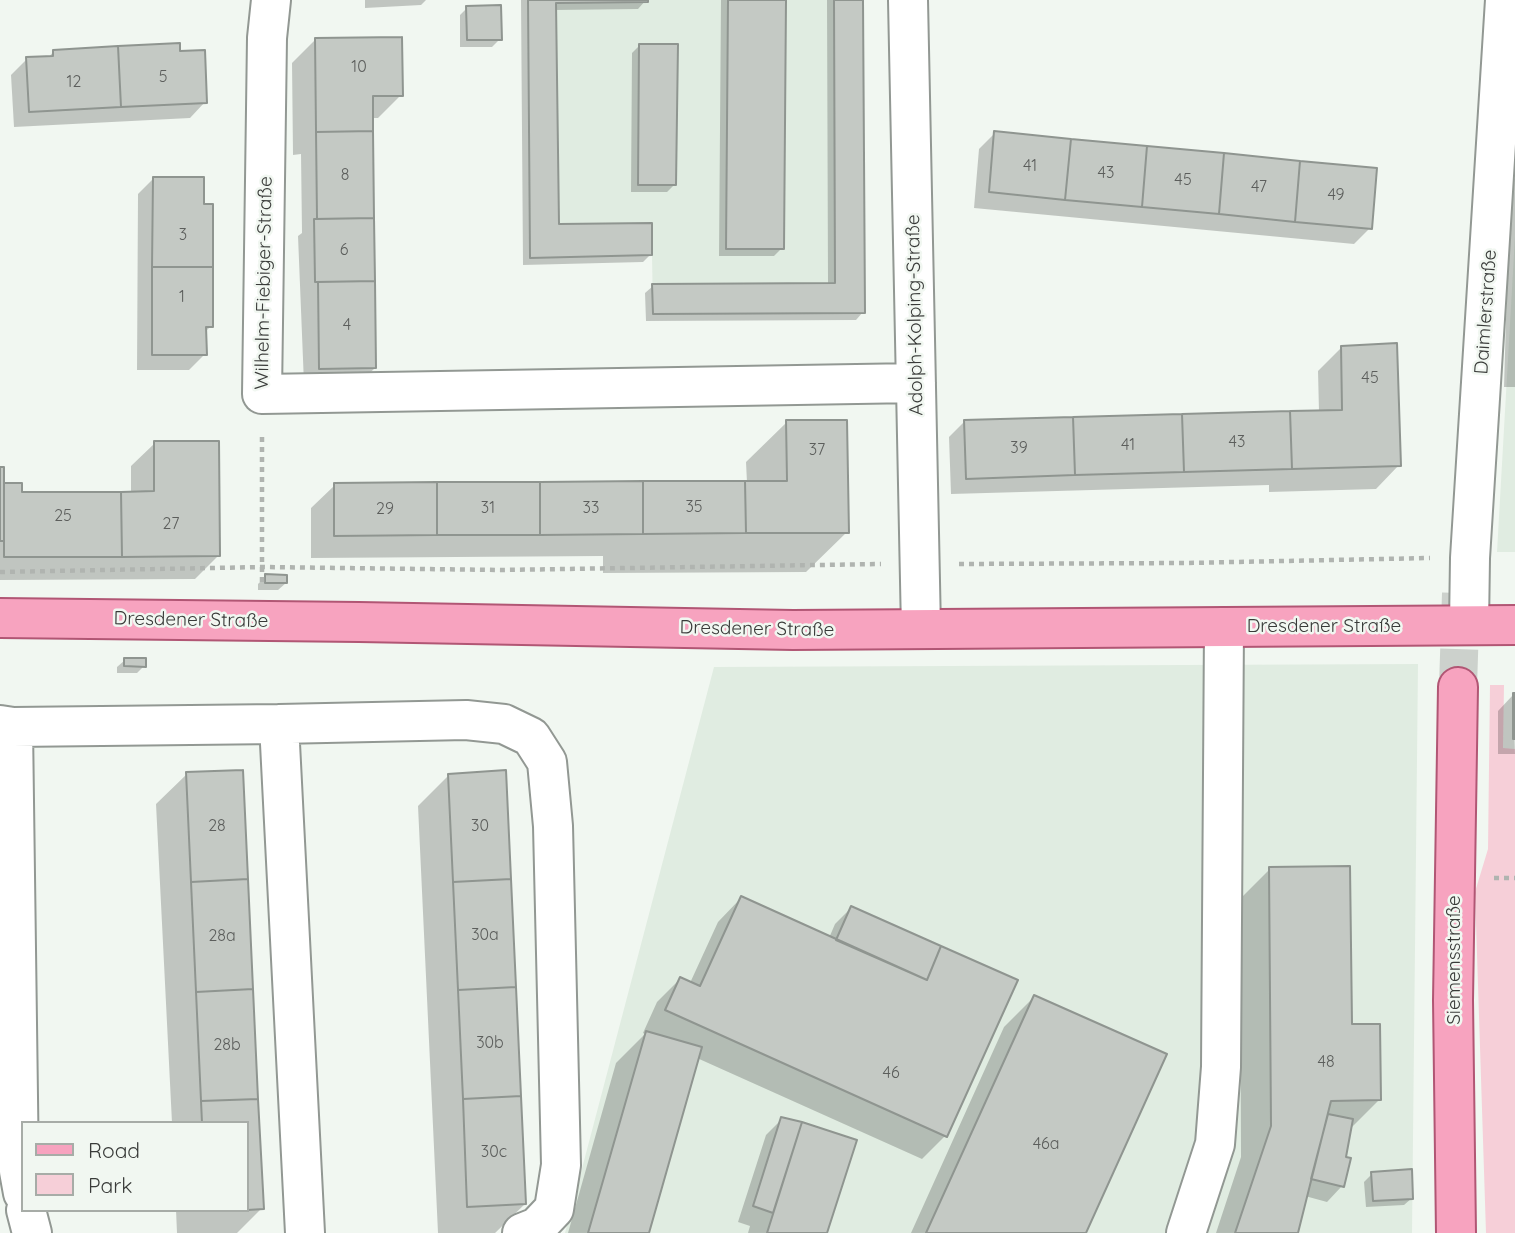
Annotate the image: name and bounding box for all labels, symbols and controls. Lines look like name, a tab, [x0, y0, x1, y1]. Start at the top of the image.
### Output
house number: 10	[351, 57, 367, 77]
house number: 5	[159, 67, 167, 87]
house number: 12	[67, 72, 81, 92]
house number: 41	[1023, 156, 1037, 176]
house number: 43	[1098, 163, 1114, 183]
house number: 8	[341, 165, 349, 185]
house number: 45	[1174, 170, 1192, 190]
street label: Wilhelm-Fiebiger-Straße	[251, 176, 277, 390]
house number: 47	[1251, 177, 1267, 197]
house number: 49	[1327, 185, 1345, 205]
street label: Adolph-Kolping-Straße	[902, 214, 928, 416]
house number: 3	[179, 225, 187, 245]
house number: 6	[340, 240, 348, 260]
street label: Daimlerstraße	[1470, 249, 1502, 375]
house number: 1	[179, 287, 185, 307]
house number: 4	[343, 315, 351, 335]
house number: 45	[1361, 368, 1379, 388]
house number: 43	[1229, 432, 1245, 452]
house number: 41	[1121, 435, 1135, 455]
house number: 39	[1010, 438, 1028, 458]
house number: 37	[809, 440, 825, 460]
house number: 35	[685, 497, 703, 517]
house number: 31	[481, 498, 495, 518]
house number: 33	[583, 498, 599, 518]
house number: 29	[376, 499, 394, 519]
house number: 25	[54, 506, 72, 526]
house number: 27	[163, 514, 179, 534]
street label: Dresdener Straße	[113, 607, 269, 633]
street label: Dresdener Straße	[1247, 615, 1401, 637]
street label: Dresdener Straße	[679, 616, 835, 642]
house number: 28	[208, 816, 226, 836]
house number: 30	[471, 816, 489, 836]
street label: Siemensstraße	[1443, 895, 1465, 1025]
house number: 30a	[471, 925, 499, 945]
house number: 28a	[208, 926, 236, 946]
house number: 30b	[476, 1033, 504, 1053]
house number: 28b	[213, 1035, 241, 1055]
house number: 48	[1317, 1052, 1335, 1072]
house number: 46	[882, 1063, 900, 1083]
legend	[21, 1121, 248, 1212]
house number: 46a	[1033, 1134, 1059, 1154]
text: Road	[88, 1137, 140, 1163]
house number: 30c	[481, 1142, 507, 1162]
text: Park	[88, 1172, 132, 1198]

